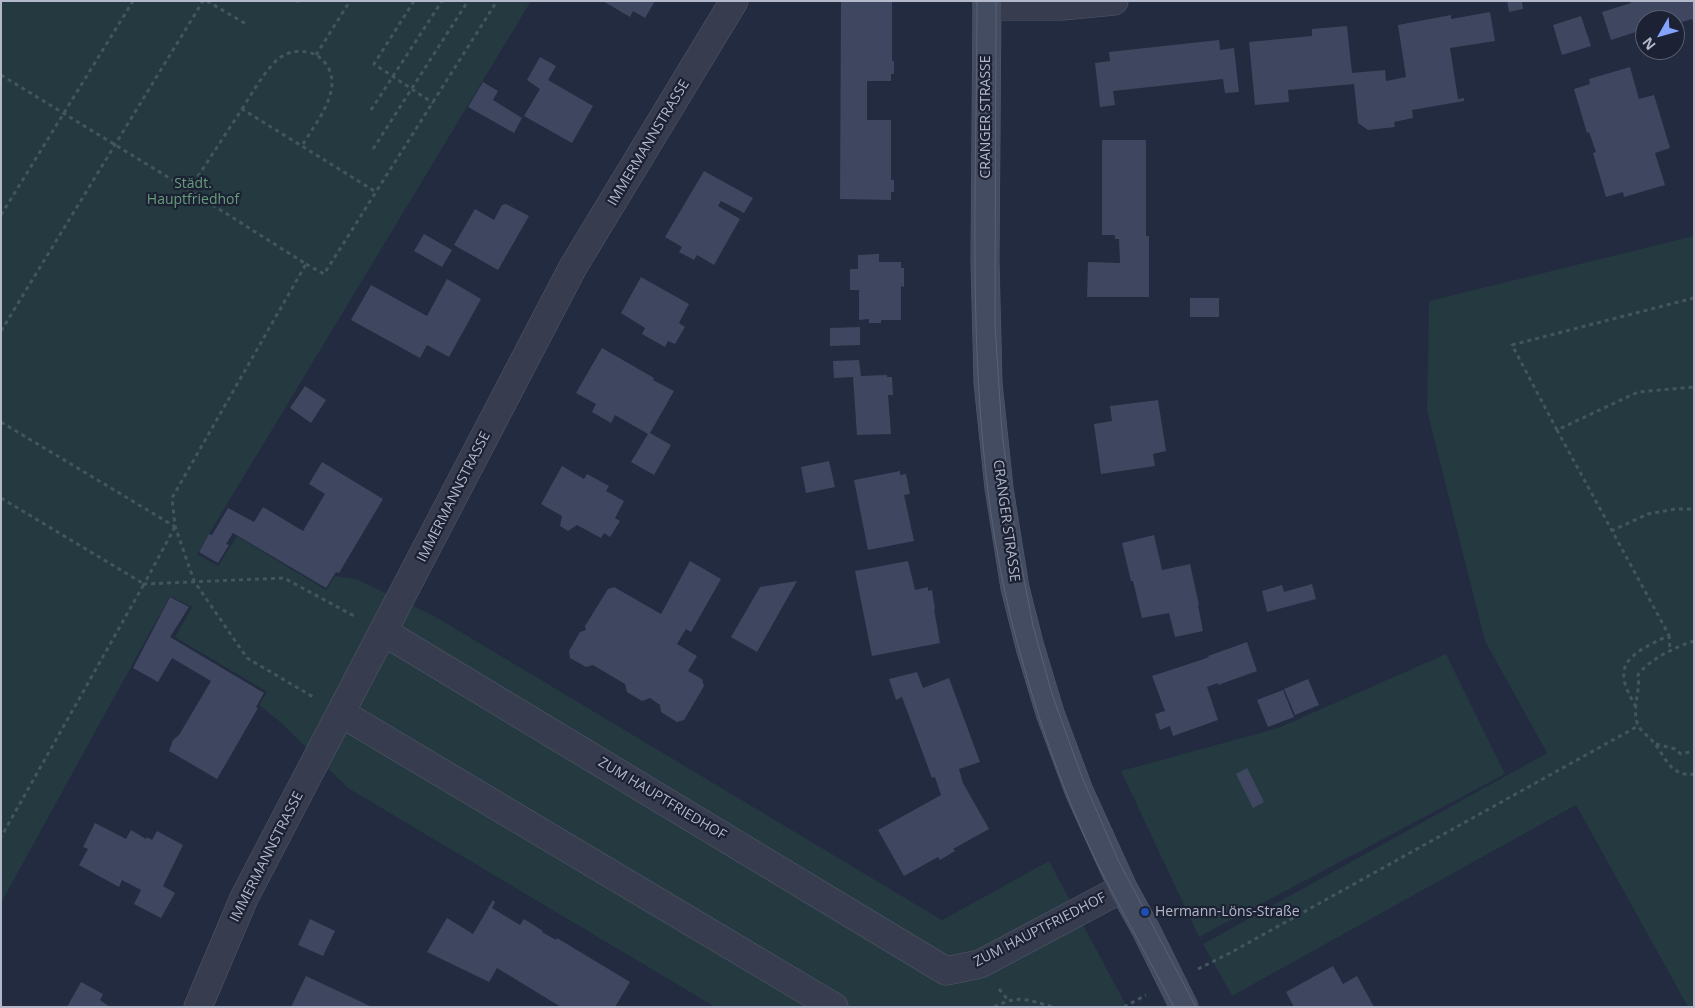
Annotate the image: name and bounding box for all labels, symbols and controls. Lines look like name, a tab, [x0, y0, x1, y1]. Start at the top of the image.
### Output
north arrow	[1635, 10, 1685, 60]
text: N	[1638, 34, 1660, 54]
street label: CRANGER STRASSE	[978, 55, 994, 179]
street label: IMMERMANNSTRASSE	[605, 77, 693, 209]
park label: Städt. Hauptfriedhof	[147, 176, 239, 208]
street label: IMMERMANNSTRASSE	[414, 429, 494, 565]
street label: CRANGER STRASSE	[989, 459, 1023, 583]
street label: ZUM HAUPTFRIEDHOF	[595, 754, 729, 844]
street label: IMMERMANNSTRASSE	[227, 789, 307, 925]
street label: ZUM HAUPTFRIEDHOF	[971, 889, 1109, 971]
place label: Hermann-Löns-Straße	[1155, 904, 1300, 920]
marker: Hermann-Löns-Straße	[1139, 906, 1151, 918]

